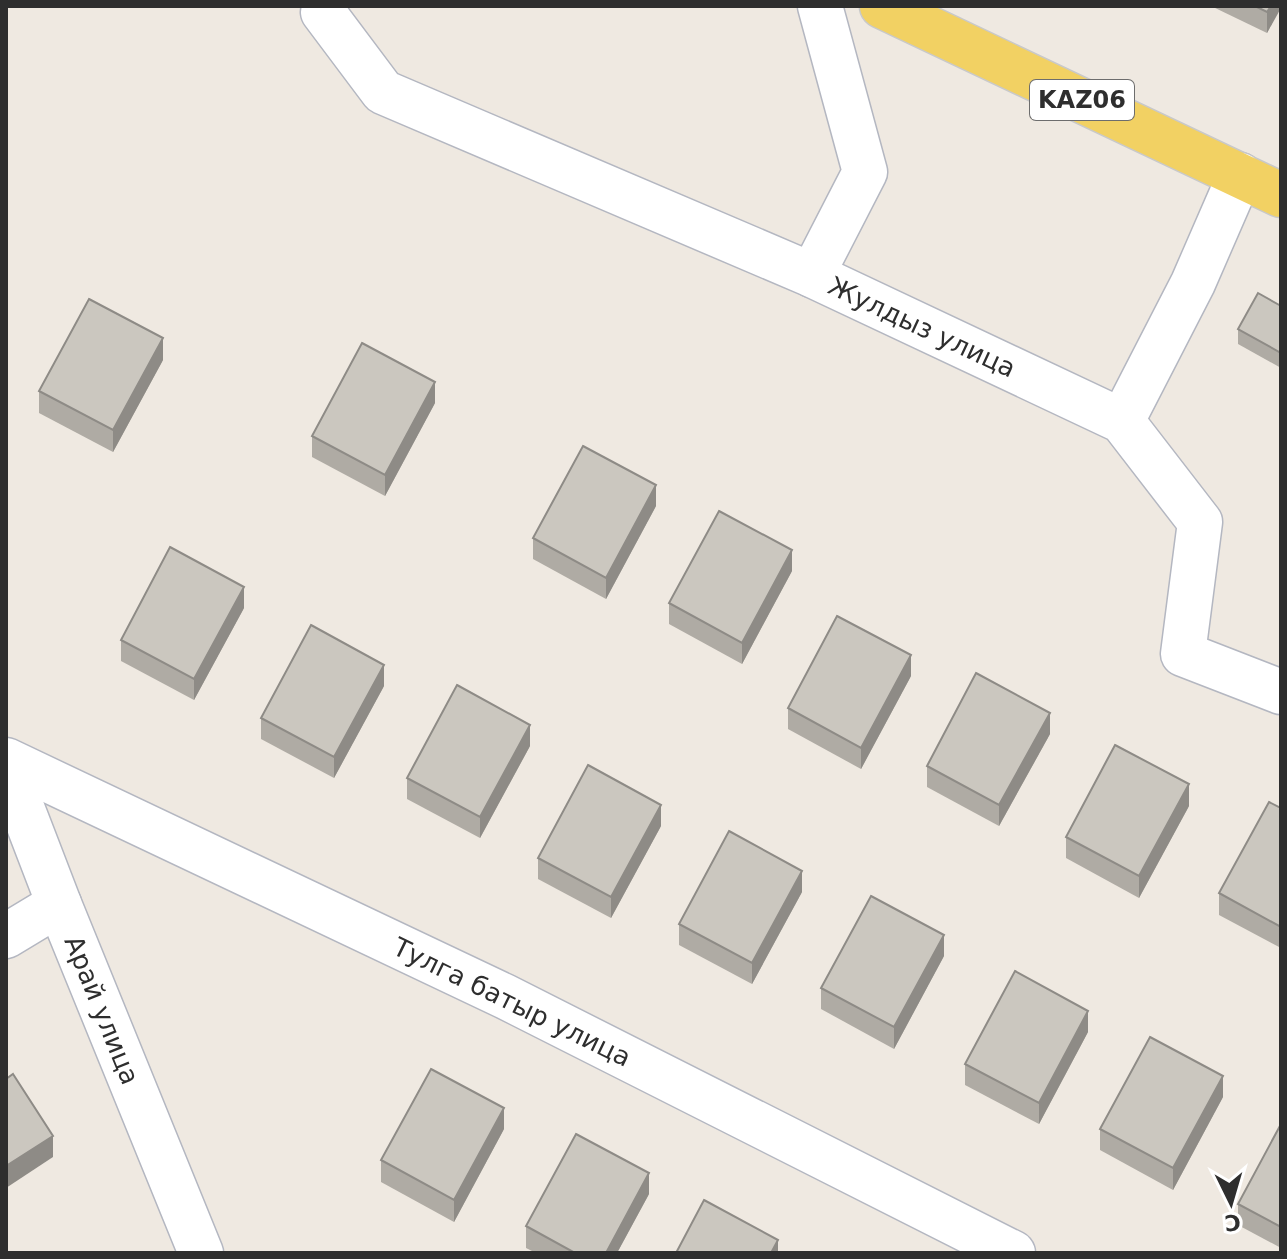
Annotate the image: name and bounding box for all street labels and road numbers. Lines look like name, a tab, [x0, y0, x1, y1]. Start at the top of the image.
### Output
road number: KАZ06	[1030, 80, 1134, 120]
street label: Жулдыз улица	[824, 270, 1020, 384]
street label: Арай улица	[59, 931, 145, 1089]
street label: Тулга батыр улица	[387, 931, 636, 1073]

